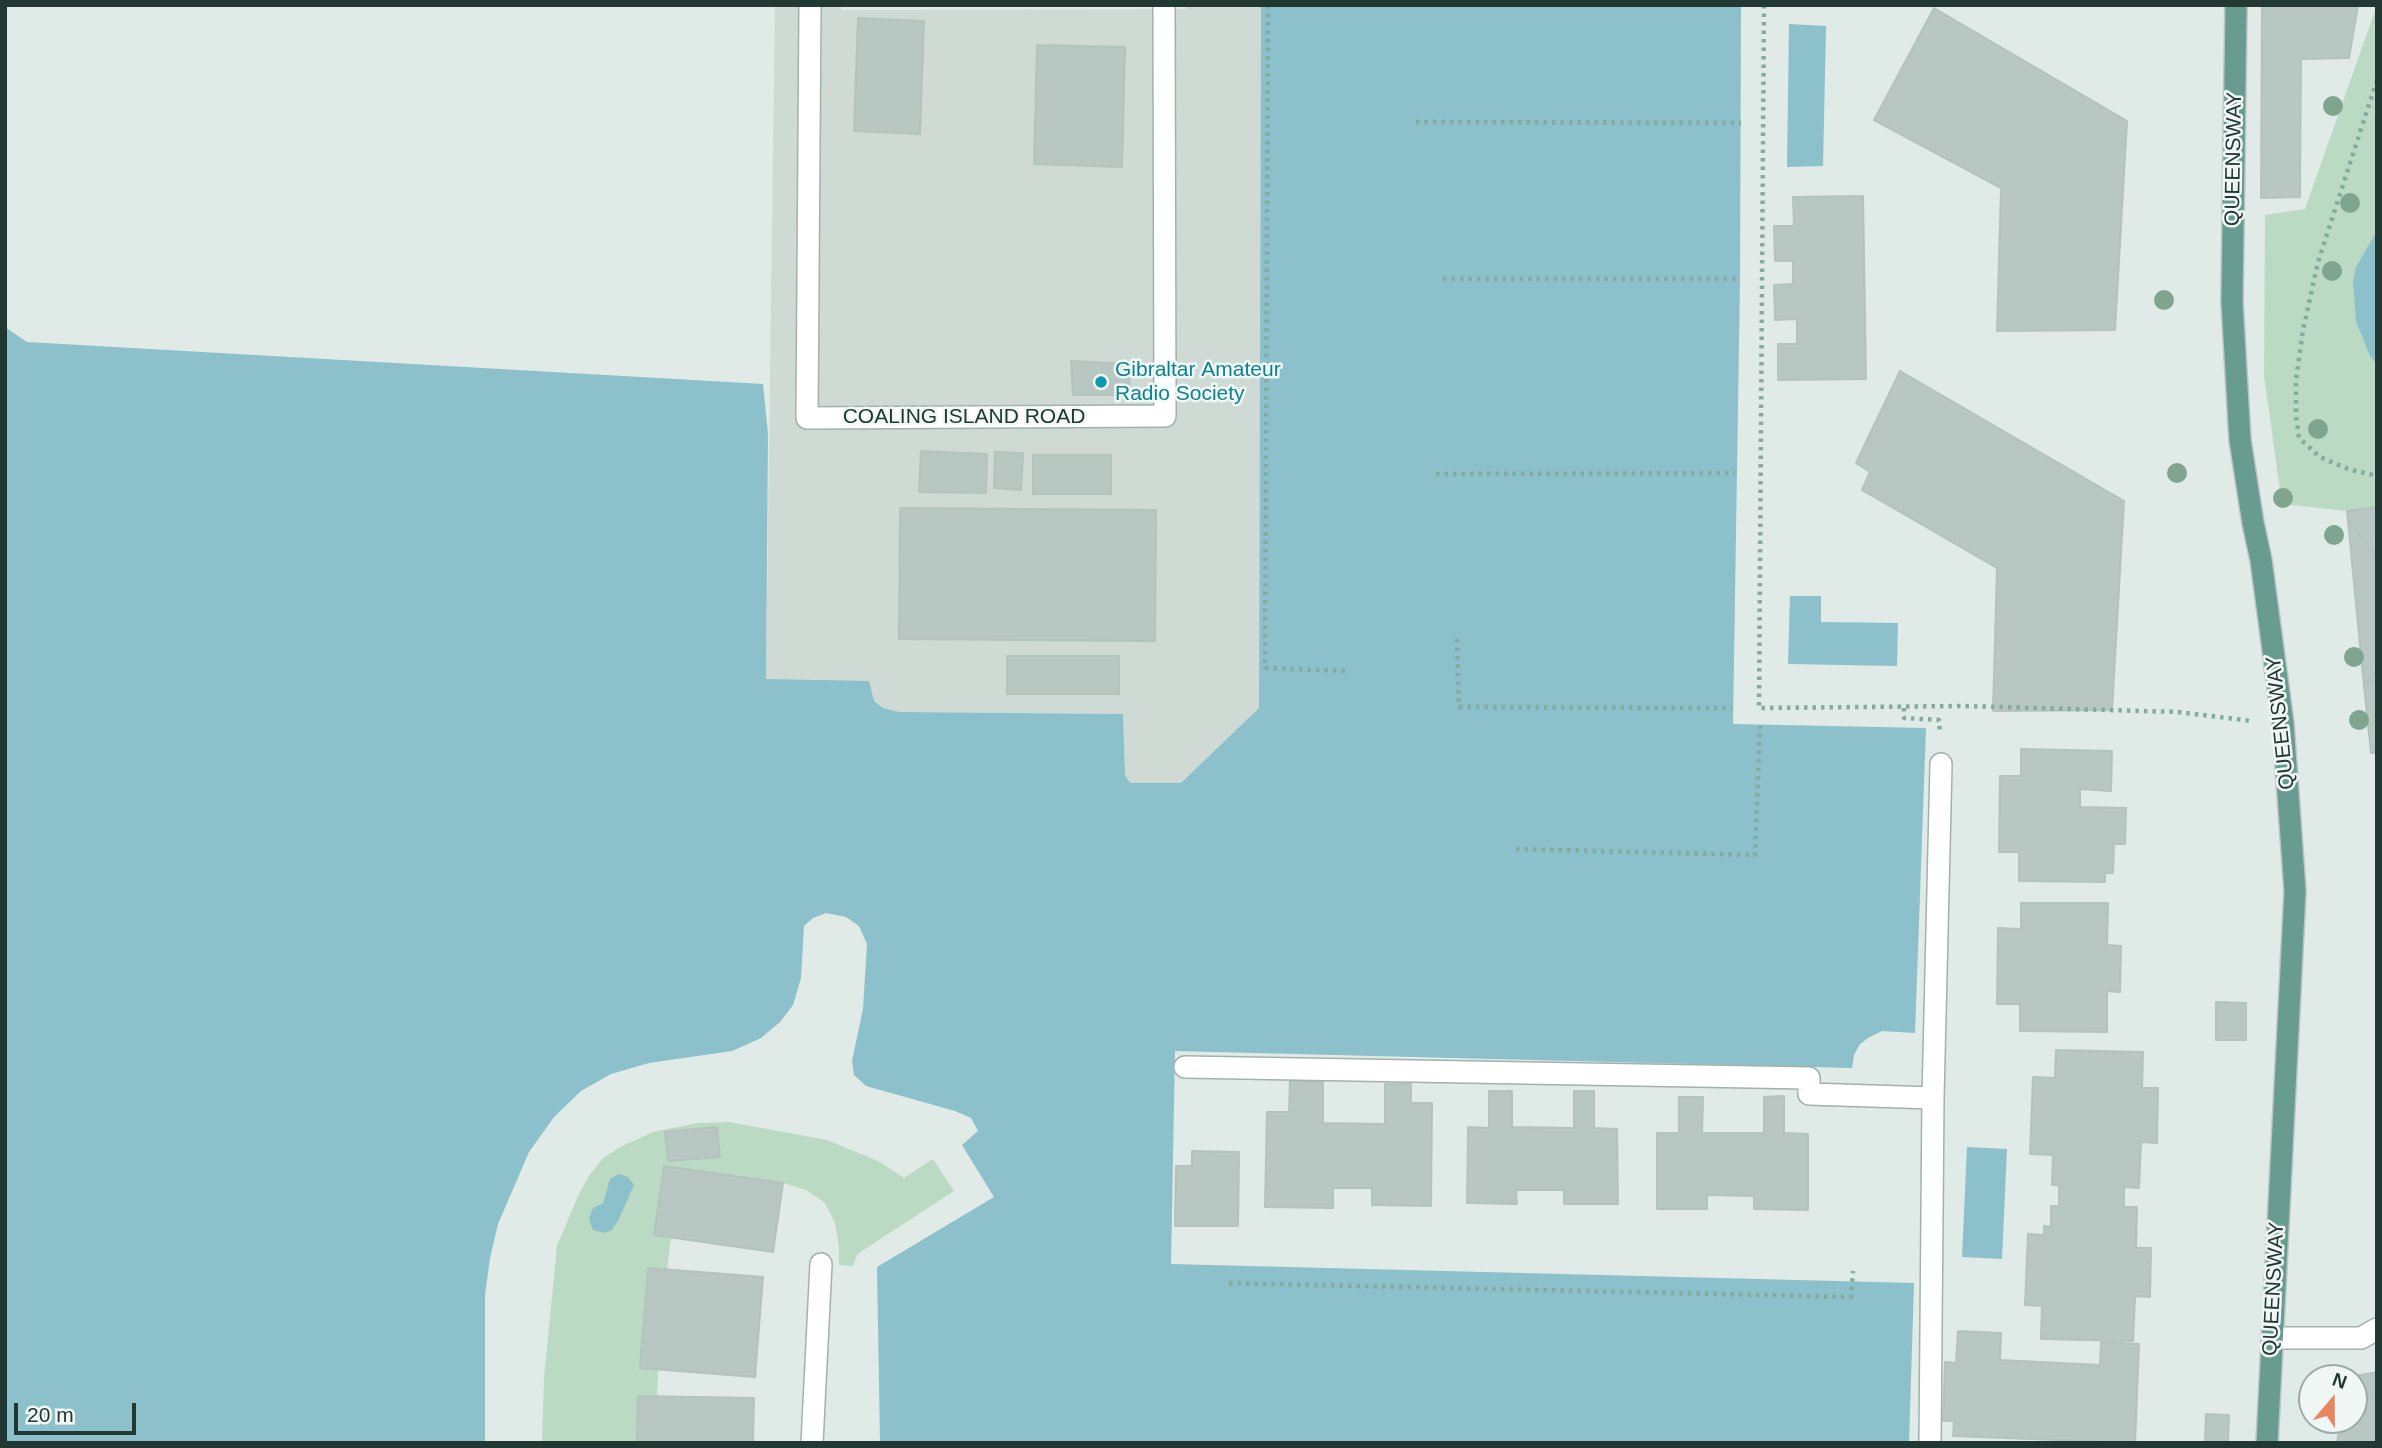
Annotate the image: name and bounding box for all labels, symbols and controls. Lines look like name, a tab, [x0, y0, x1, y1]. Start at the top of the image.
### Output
street label: QUEENSWAY	[2220, 92, 2248, 226]
place label: Gibraltar Amateur Radio Society	[1115, 357, 1281, 407]
marker: Gibraltar Amateur Radio Society	[1093, 374, 1109, 390]
street label: COALING ISLAND ROAD	[843, 404, 1085, 430]
street label: QUEENSWAY	[2261, 655, 2301, 791]
street label: QUEENSWAY	[2258, 1221, 2290, 1357]
north arrow	[2298, 1364, 2368, 1434]
text: N	[2330, 1368, 2350, 1393]
scale bar	[18, 1388, 140, 1432]
text: 20 m	[27, 1403, 74, 1426]

